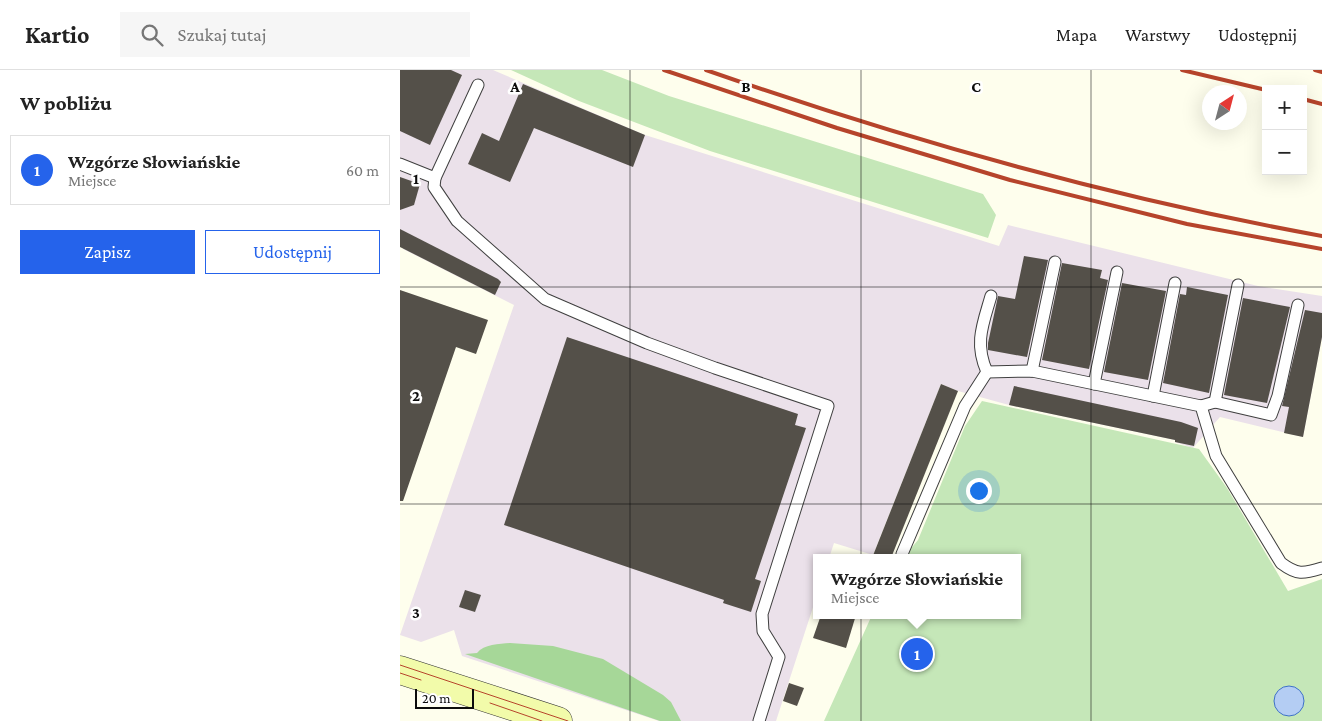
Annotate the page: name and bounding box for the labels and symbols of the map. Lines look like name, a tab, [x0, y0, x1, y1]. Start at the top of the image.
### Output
text: A	[509, 78, 520, 95]
text: B	[741, 78, 751, 95]
text: C	[971, 78, 981, 95]
north arrow	[1202, 85, 1247, 130]
text: 1	[413, 170, 419, 187]
text: 2	[412, 387, 420, 404]
your location	[966, 478, 992, 504]
text: 3	[412, 604, 420, 621]
pin: 1	[901, 635, 933, 673]
scale bar	[415, 686, 474, 709]

